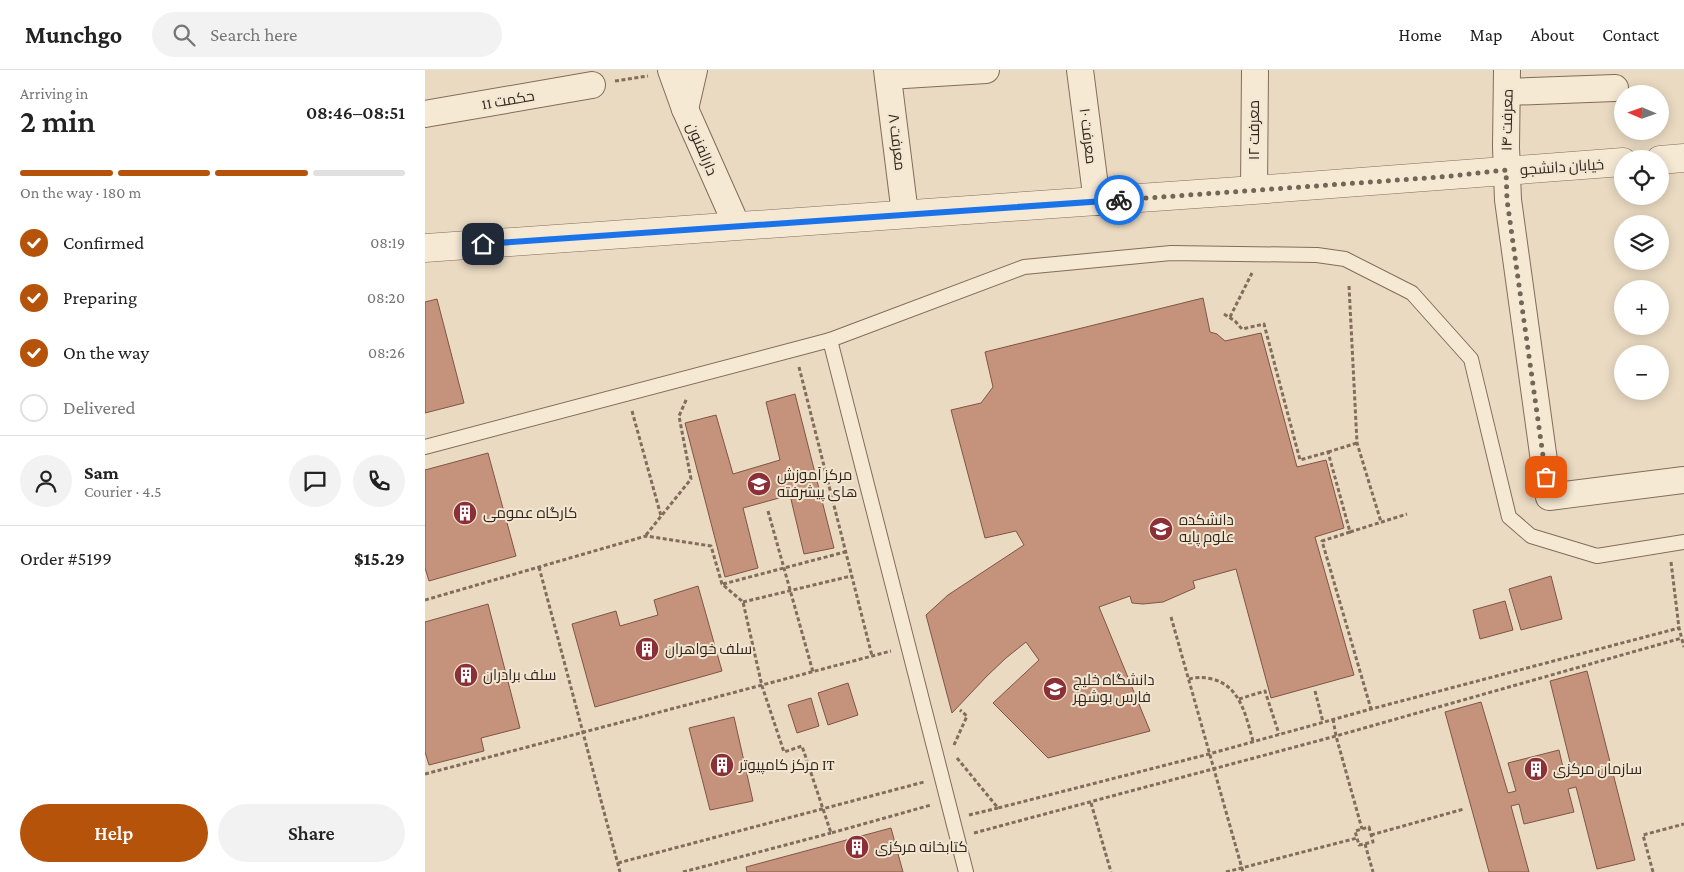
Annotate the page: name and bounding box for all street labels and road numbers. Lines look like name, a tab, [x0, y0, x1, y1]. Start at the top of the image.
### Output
street label: حکمت 11	[480, 87, 536, 113]
street label: معرفت ۱۴	[1498, 89, 1517, 151]
street label: معرفت ۱۲	[1246, 100, 1263, 160]
street label: معرفت ۱۰	[1076, 107, 1099, 165]
street label: معرفت ۸	[885, 113, 908, 171]
street label: دارالفنون	[682, 120, 720, 179]
street label: خیابان دانشجو	[1519, 156, 1605, 180]

